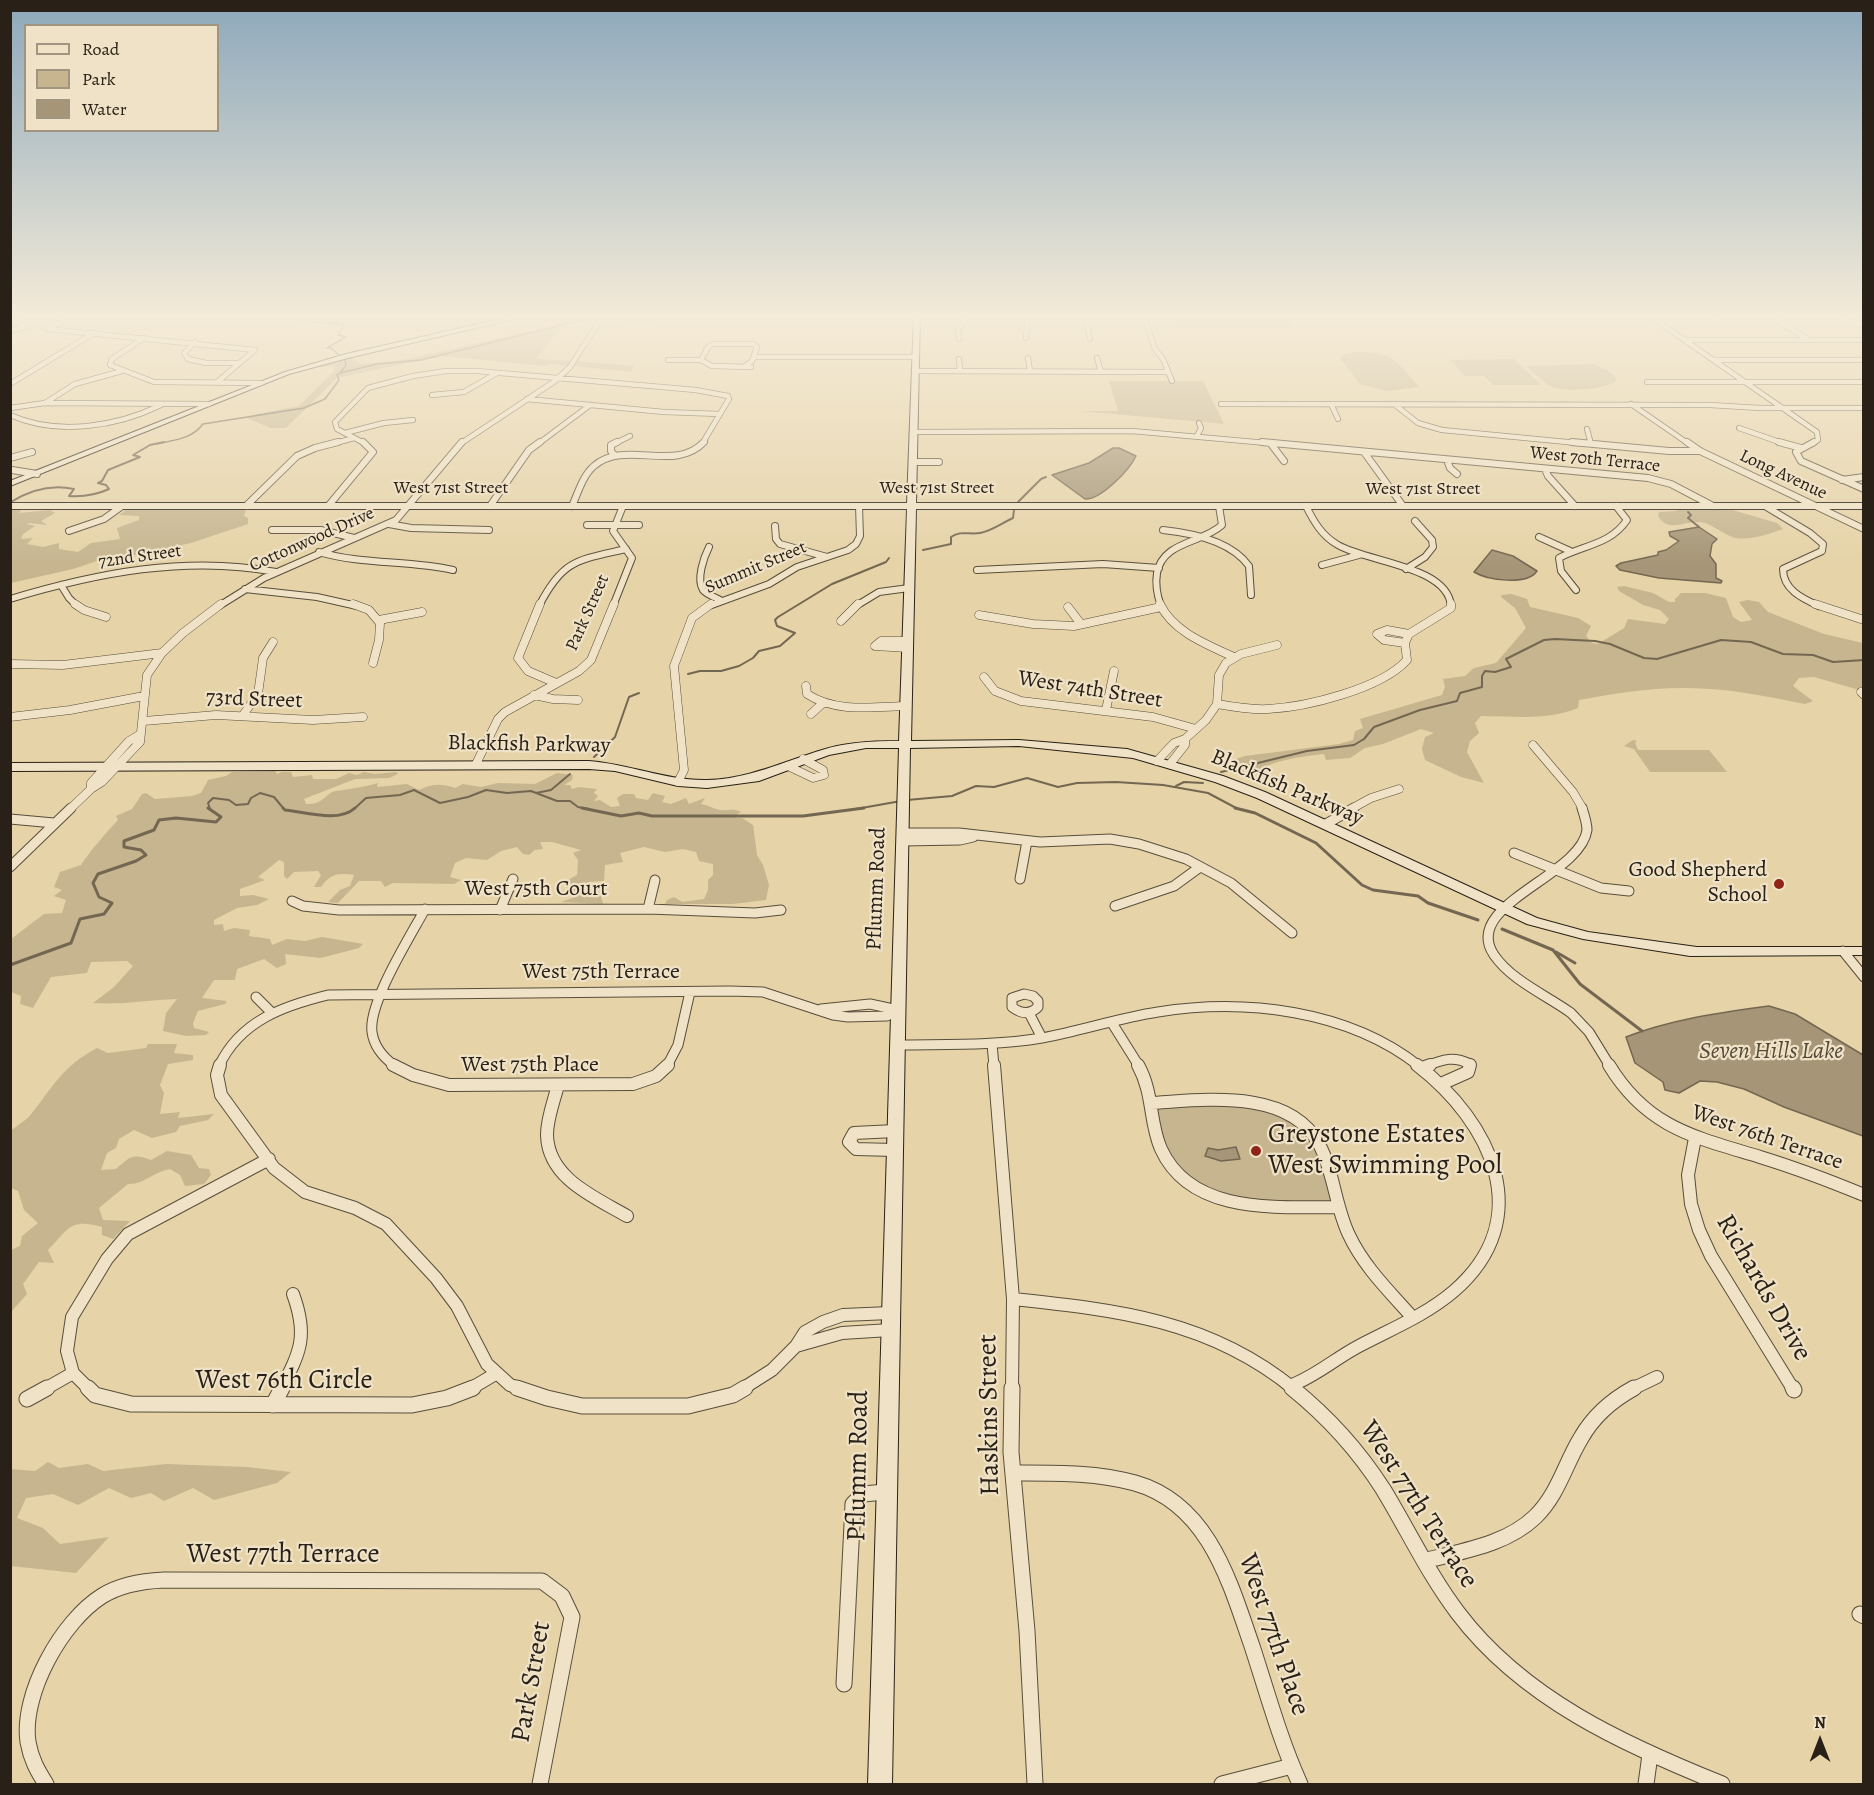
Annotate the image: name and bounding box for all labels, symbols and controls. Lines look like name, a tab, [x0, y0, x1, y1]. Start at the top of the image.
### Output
legend	[24, 24, 219, 132]
text: Road	[82, 37, 119, 61]
text: Park	[82, 67, 116, 91]
text: Water	[82, 97, 127, 121]
street label: West 70th Terrace	[1529, 442, 1661, 478]
street label: Long Avenue	[1736, 445, 1830, 505]
street label: West 71st Street	[394, 478, 508, 500]
street label: West 71st Street	[880, 478, 994, 500]
street label: West 71st Street	[1366, 479, 1480, 501]
street label: Cottonwood Drive	[246, 503, 378, 577]
street label: Summit Street	[702, 537, 810, 599]
street label: 72nd Street	[97, 540, 183, 574]
street label: Park Street	[562, 571, 614, 655]
street label: West 74th Street	[1016, 666, 1164, 714]
street label: 73rd Street	[205, 685, 303, 715]
street label: Blackfish Parkway	[447, 730, 611, 760]
street label: Blackfish Parkway	[1207, 744, 1367, 832]
street label: Pflumm Road	[862, 827, 892, 951]
place label: Good Shepherd School	[1628, 858, 1767, 909]
street label: West 75th Court	[464, 877, 608, 903]
marker: Good Shepherd School	[1772, 877, 1786, 891]
street label: West 75th Terrace	[522, 960, 680, 986]
water label: Seven Hills Lake	[1699, 1038, 1843, 1066]
street label: West 75th Place	[461, 1053, 599, 1079]
street label: West 76th Terrace	[1688, 1100, 1846, 1176]
place label: Greystone Estates West Swimming Pool	[1268, 1119, 1502, 1182]
marker: Greystone Estates West Swimming Pool	[1249, 1144, 1263, 1158]
street label: Richards Drive	[1708, 1209, 1818, 1367]
street label: Haskins Street	[972, 1334, 1008, 1496]
street label: West 76th Circle	[195, 1365, 373, 1397]
street label: Pflumm Road	[841, 1390, 877, 1542]
street label: West 77th Terrace	[1352, 1415, 1484, 1595]
street label: West 77th Terrace	[186, 1539, 380, 1571]
street label: West 77th Place	[1230, 1550, 1316, 1720]
street label: Park Street	[505, 1619, 559, 1745]
north arrow	[1790, 1711, 1850, 1771]
text: N	[1814, 1712, 1826, 1734]

